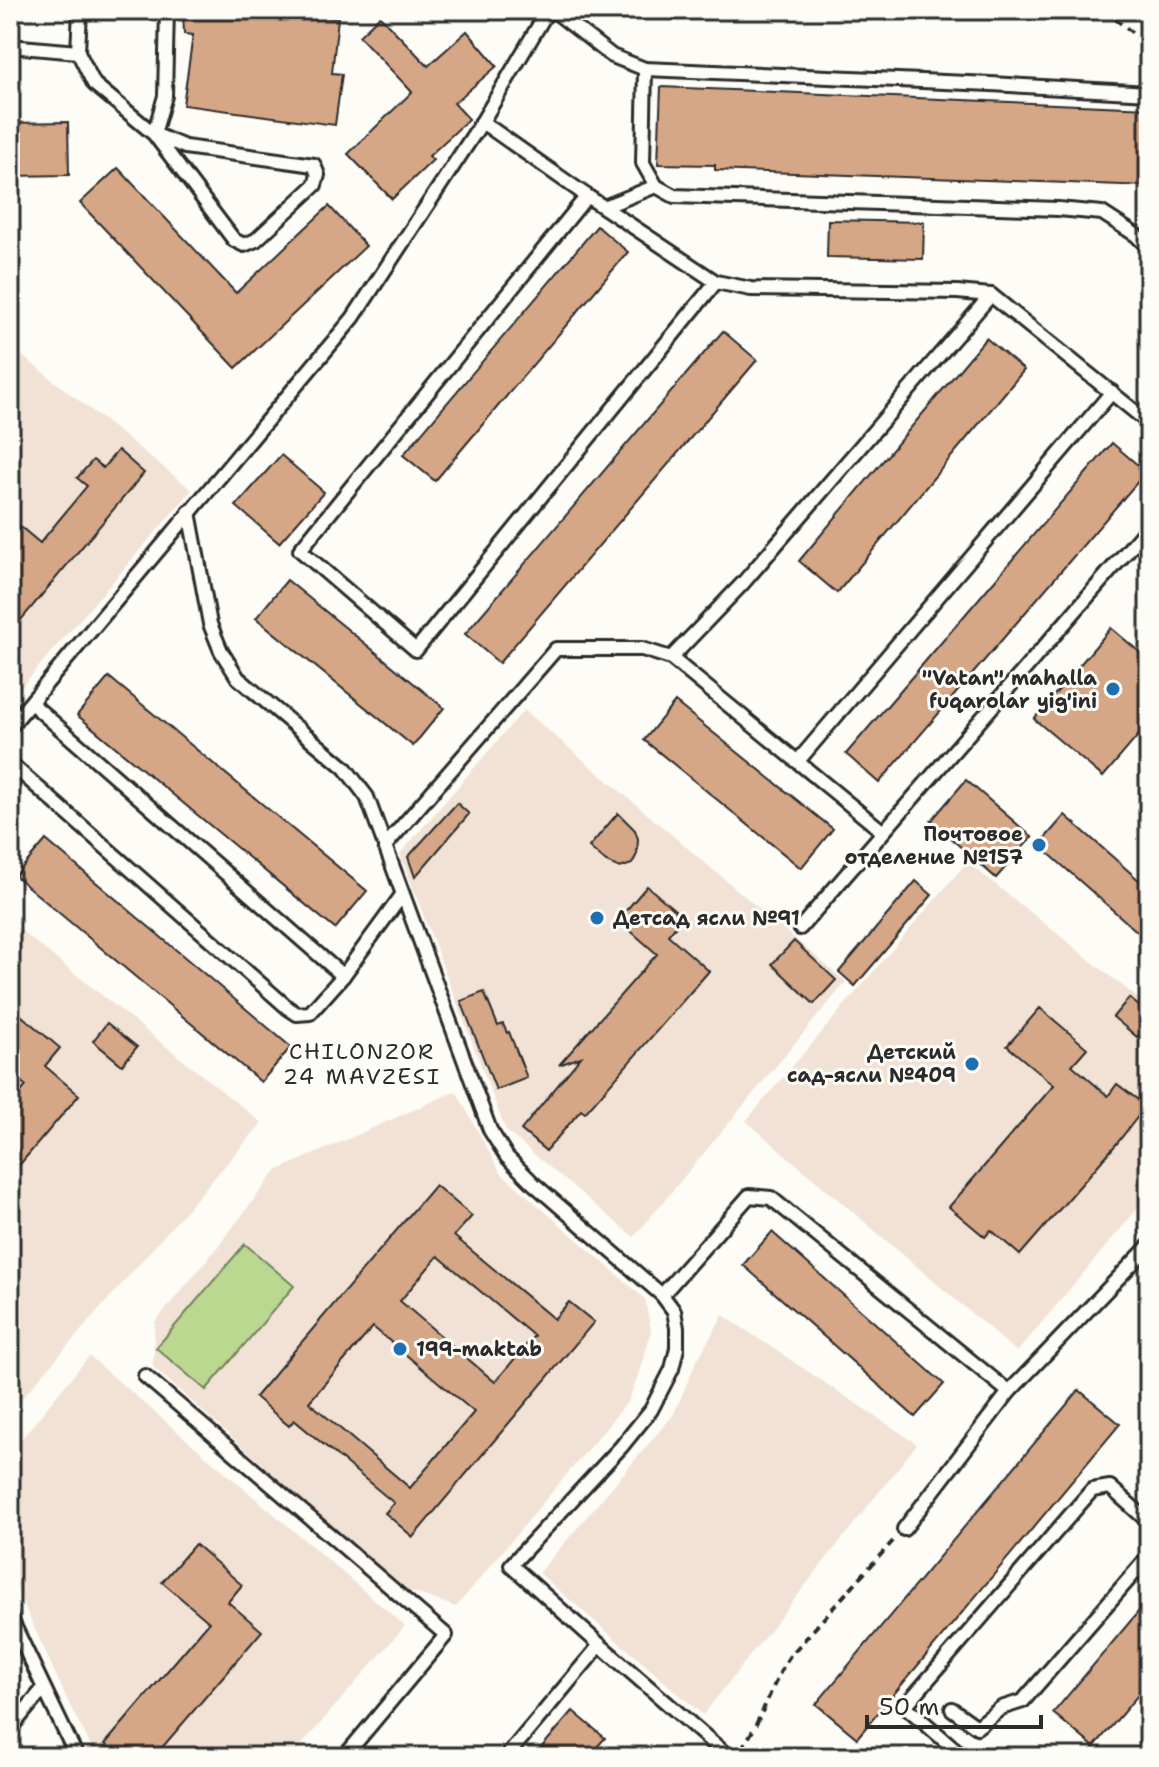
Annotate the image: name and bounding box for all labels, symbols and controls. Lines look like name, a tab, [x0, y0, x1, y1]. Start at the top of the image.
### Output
place label: "Vatan" mahalla fuqarolar yig'ini	[922, 665, 1097, 714]
marker: "Vatan" mahalla fuqarolar yig'ini	[1104, 680, 1122, 698]
place label: Почтовое отделение №157	[845, 821, 1023, 870]
marker: Почтовое отделение №157	[1030, 836, 1048, 854]
place label: Детсад ясли №91	[613, 905, 800, 931]
marker: Детсад ясли №91	[588, 909, 606, 927]
district label: CHILONZOR 24 MAVZESI	[283, 1037, 441, 1091]
place label: Детский сад-ясли №409	[787, 1039, 956, 1088]
marker: Детский сад-ясли №409	[963, 1055, 981, 1073]
place label: 199-maktab	[416, 1336, 542, 1362]
marker: 199-maktab	[391, 1340, 409, 1358]
scale bar	[867, 1679, 1041, 1729]
text: 50 m	[879, 1691, 939, 1723]

